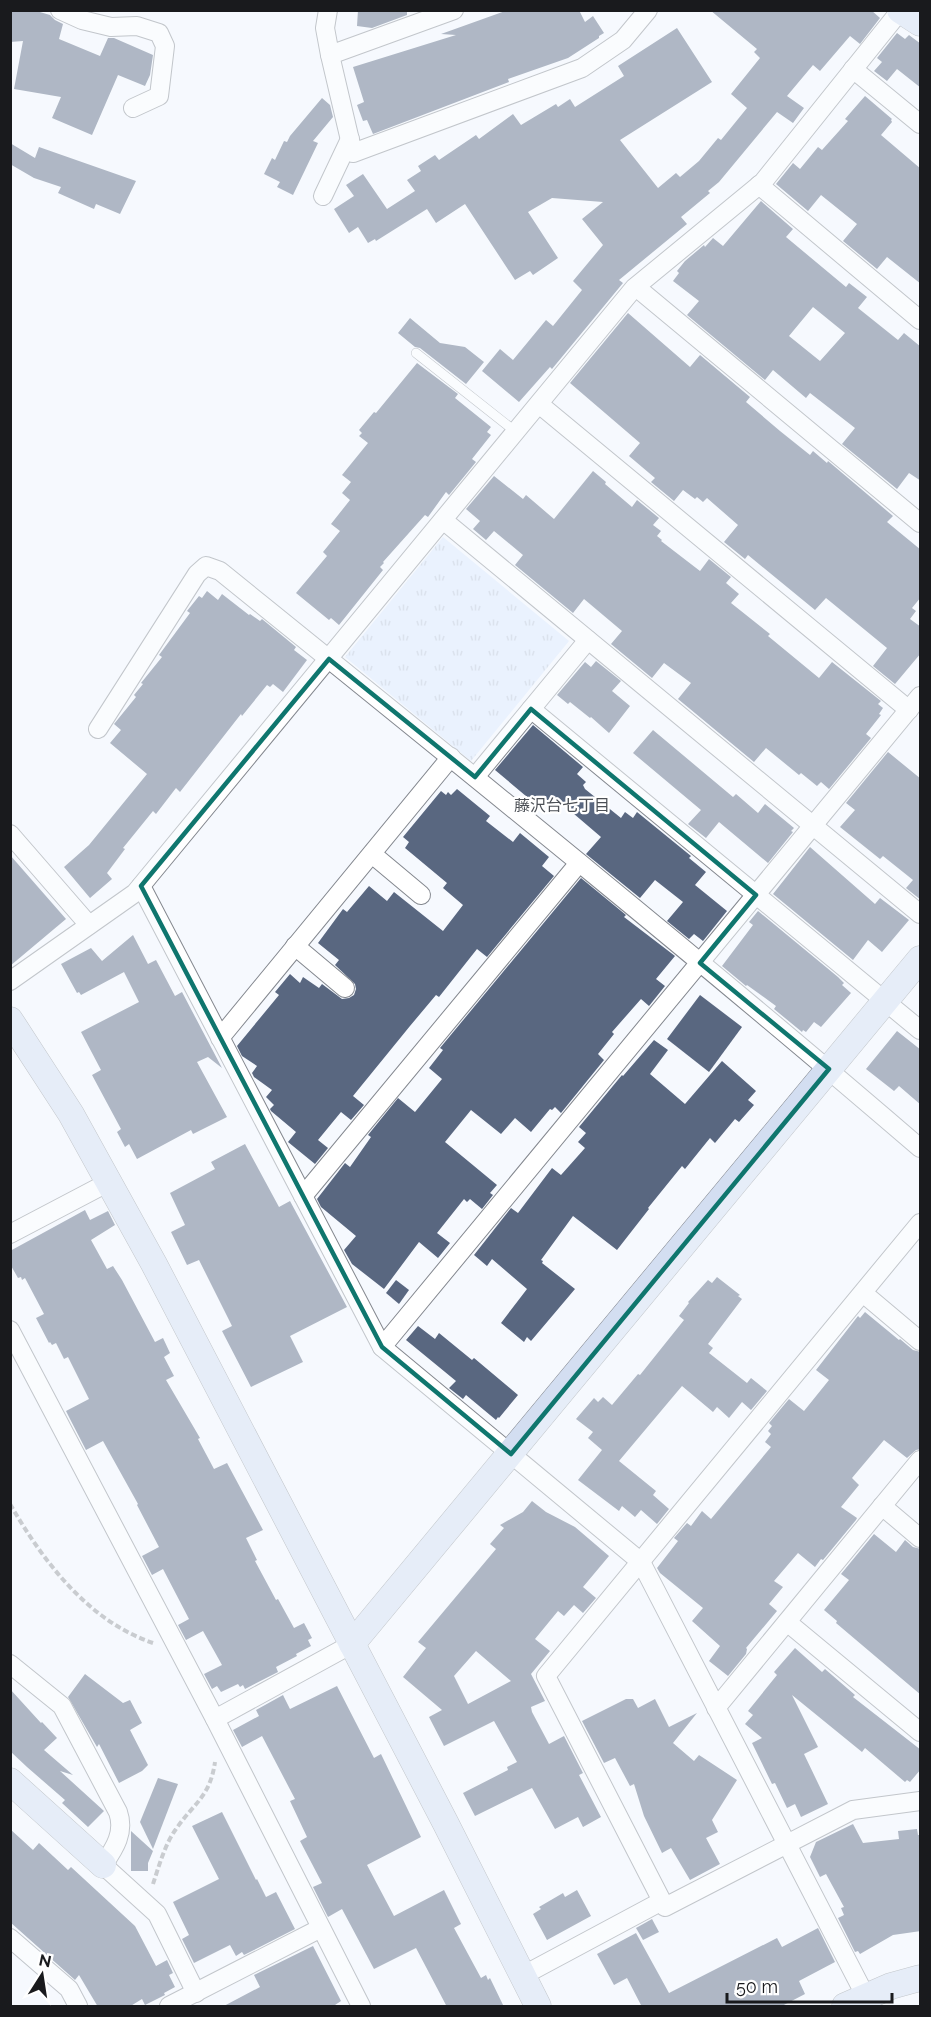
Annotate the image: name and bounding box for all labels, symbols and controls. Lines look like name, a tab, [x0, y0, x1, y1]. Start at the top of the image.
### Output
district label: 藤沢台七丁目	[514, 796, 610, 815]
north arrow	[12, 1945, 72, 2005]
text: N	[37, 1950, 53, 1971]
scale bar	[727, 1966, 892, 2004]
text: 50 m	[736, 1976, 778, 1997]

